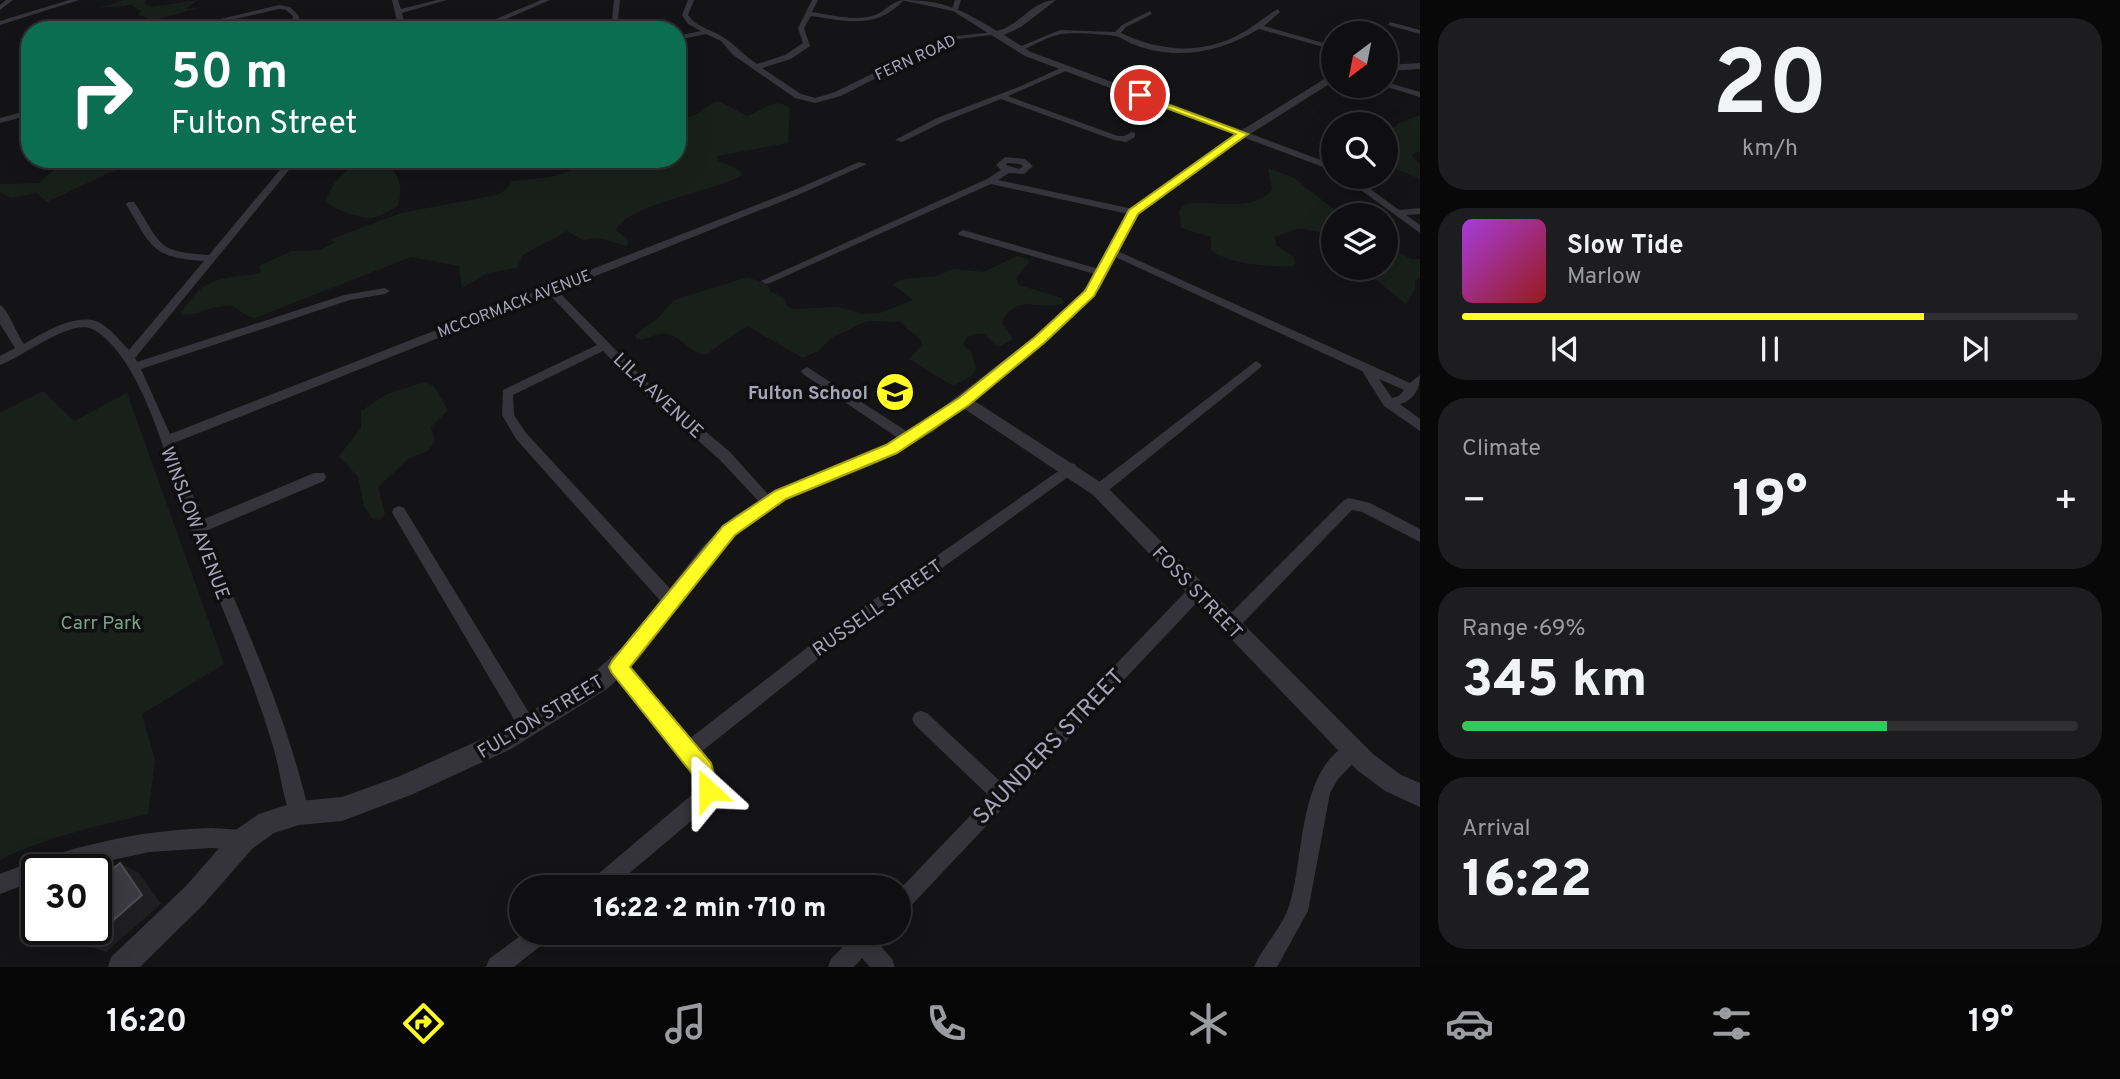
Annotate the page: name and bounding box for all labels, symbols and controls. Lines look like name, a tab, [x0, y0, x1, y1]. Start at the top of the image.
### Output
north arrow	[1321, 21, 1398, 98]
map controls	[1321, 21, 1398, 280]
street label: FERN ROAD	[872, 31, 960, 86]
text: 20	[1712, 32, 1828, 147]
text: 50 m	[171, 44, 288, 106]
icon: right	[56, 49, 147, 140]
pin	[1110, 65, 1170, 125]
icon: arrive	[1121, 76, 1159, 114]
text: Fulton Street	[171, 105, 357, 145]
button: search	[1321, 112, 1398, 189]
text: km/h	[1742, 135, 1798, 164]
button: layers	[1321, 203, 1398, 280]
text: Slow Tide	[1567, 230, 1684, 263]
text: Marlow	[1567, 263, 1641, 292]
street label: MCCORMACK AVENUE	[435, 266, 594, 343]
icon: previous	[1546, 330, 1584, 368]
icon: pause	[1751, 330, 1789, 368]
icon: next	[1956, 330, 1994, 368]
street label: LILA AVENUE	[607, 348, 708, 444]
school or university icon: Fulton School	[874, 371, 916, 413]
place label: Fulton School	[748, 382, 868, 406]
text: Climate	[1462, 435, 1541, 464]
street label: WINSLOW AVENUE	[154, 444, 234, 603]
text: 19°	[1732, 469, 1808, 535]
text: −	[1462, 478, 1487, 527]
text: +	[2053, 478, 2078, 527]
street label: FOSS STREET	[1146, 542, 1247, 645]
street label: RUSSELL STREET	[808, 555, 948, 662]
park label: Carr Park	[61, 612, 141, 636]
text: Range · 69%	[1462, 615, 1585, 644]
text: 345 km	[1462, 649, 1647, 715]
street label: SAUNDERS STREET	[968, 664, 1132, 832]
street label: FULTON STREET	[473, 671, 609, 765]
position arrow	[671, 753, 745, 827]
text: Arrival	[1462, 815, 1531, 844]
text: 16:22	[1462, 849, 1592, 915]
speed limit sign: 30	[21, 854, 112, 945]
text: 16:22 · 2 min · 710 m	[594, 893, 826, 926]
icon: directions	[399, 999, 448, 1048]
icon: music	[661, 999, 710, 1048]
icon: phone	[922, 999, 971, 1048]
icon: climate	[1184, 999, 1233, 1048]
icon: car	[1445, 999, 1494, 1048]
icon: filters	[1707, 999, 1756, 1048]
text: 16:20	[106, 1003, 187, 1043]
text: 19°	[1968, 1003, 2014, 1043]

